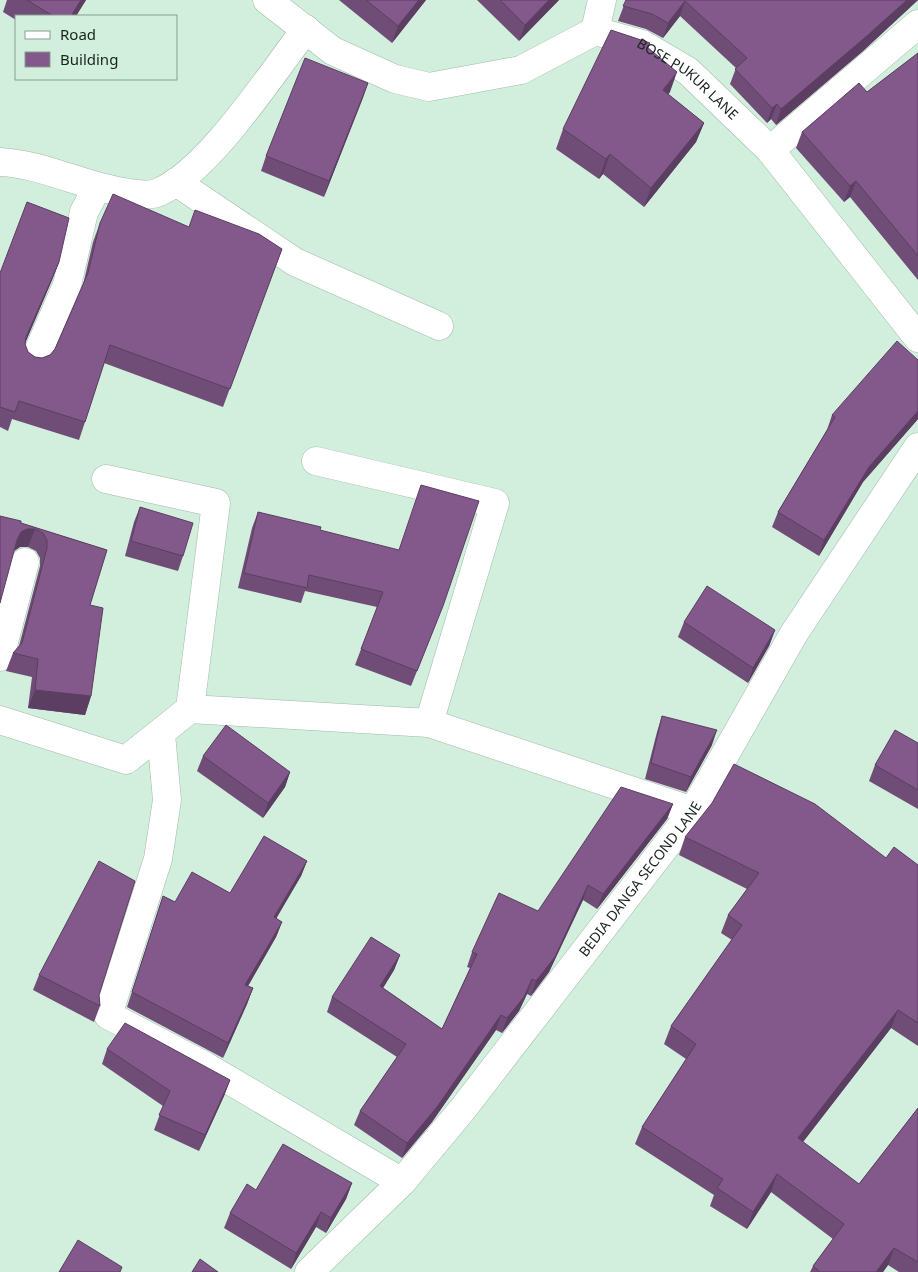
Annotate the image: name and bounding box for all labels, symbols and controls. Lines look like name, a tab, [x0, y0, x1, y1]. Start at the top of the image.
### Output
legend	[15, 15, 178, 80]
text: Road	[60, 24, 96, 44]
street label: BOSE PUKUR LANE	[634, 33, 743, 123]
text: Building	[60, 49, 118, 69]
street label: BEDIA DANGA SECOND LANE	[574, 798, 706, 960]

